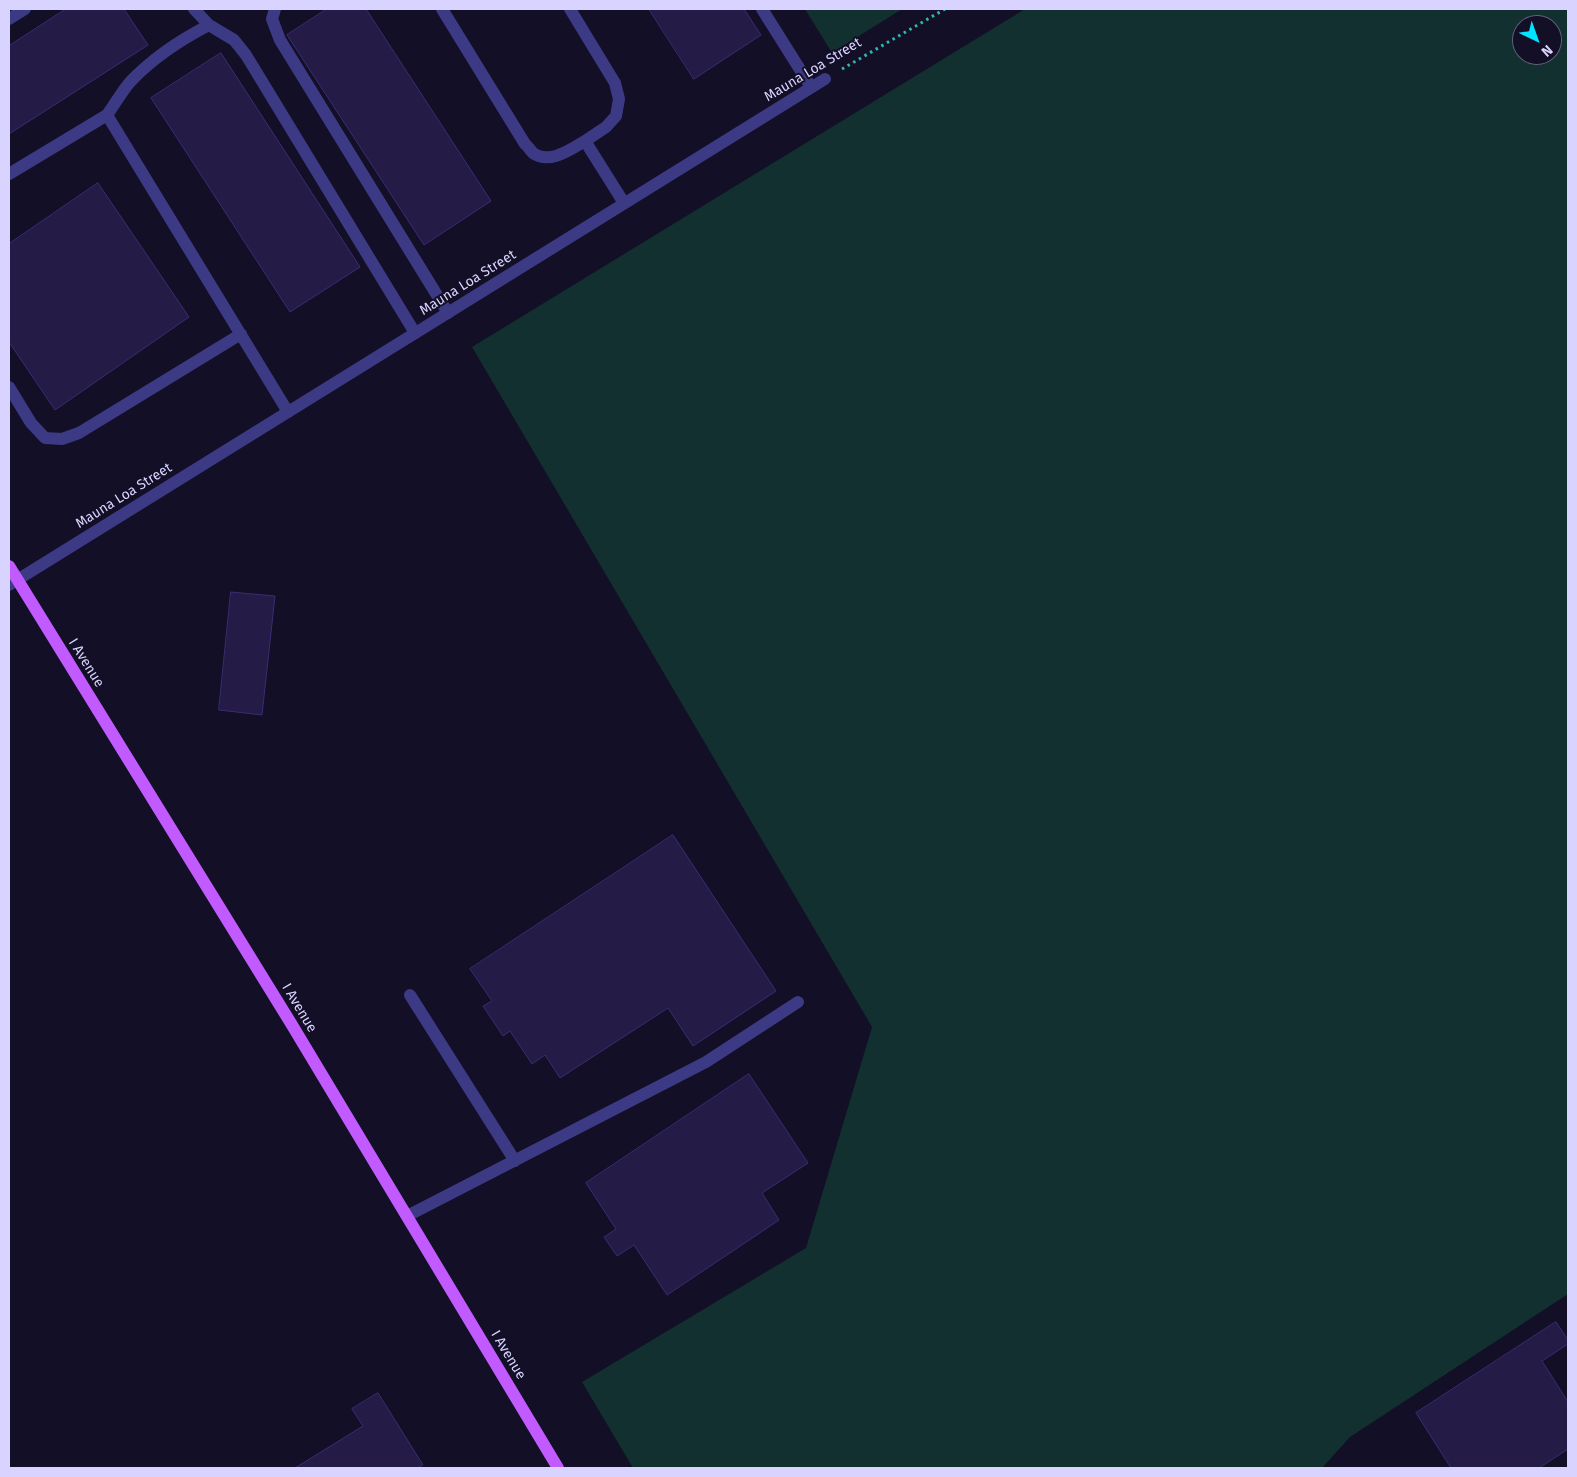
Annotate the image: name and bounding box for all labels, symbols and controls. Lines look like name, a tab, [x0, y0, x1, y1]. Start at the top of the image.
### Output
north arrow	[1512, 15, 1562, 65]
street label: Mauna Loa Street	[761, 34, 865, 106]
text: N	[1538, 41, 1556, 60]
street label: Mauna Loa Street	[417, 247, 519, 319]
street label: Mauna Loa Street	[73, 460, 175, 532]
street label: I Avenue	[64, 636, 108, 690]
street label: I Avenue	[278, 980, 320, 1036]
street label: I Avenue	[487, 1327, 529, 1383]

